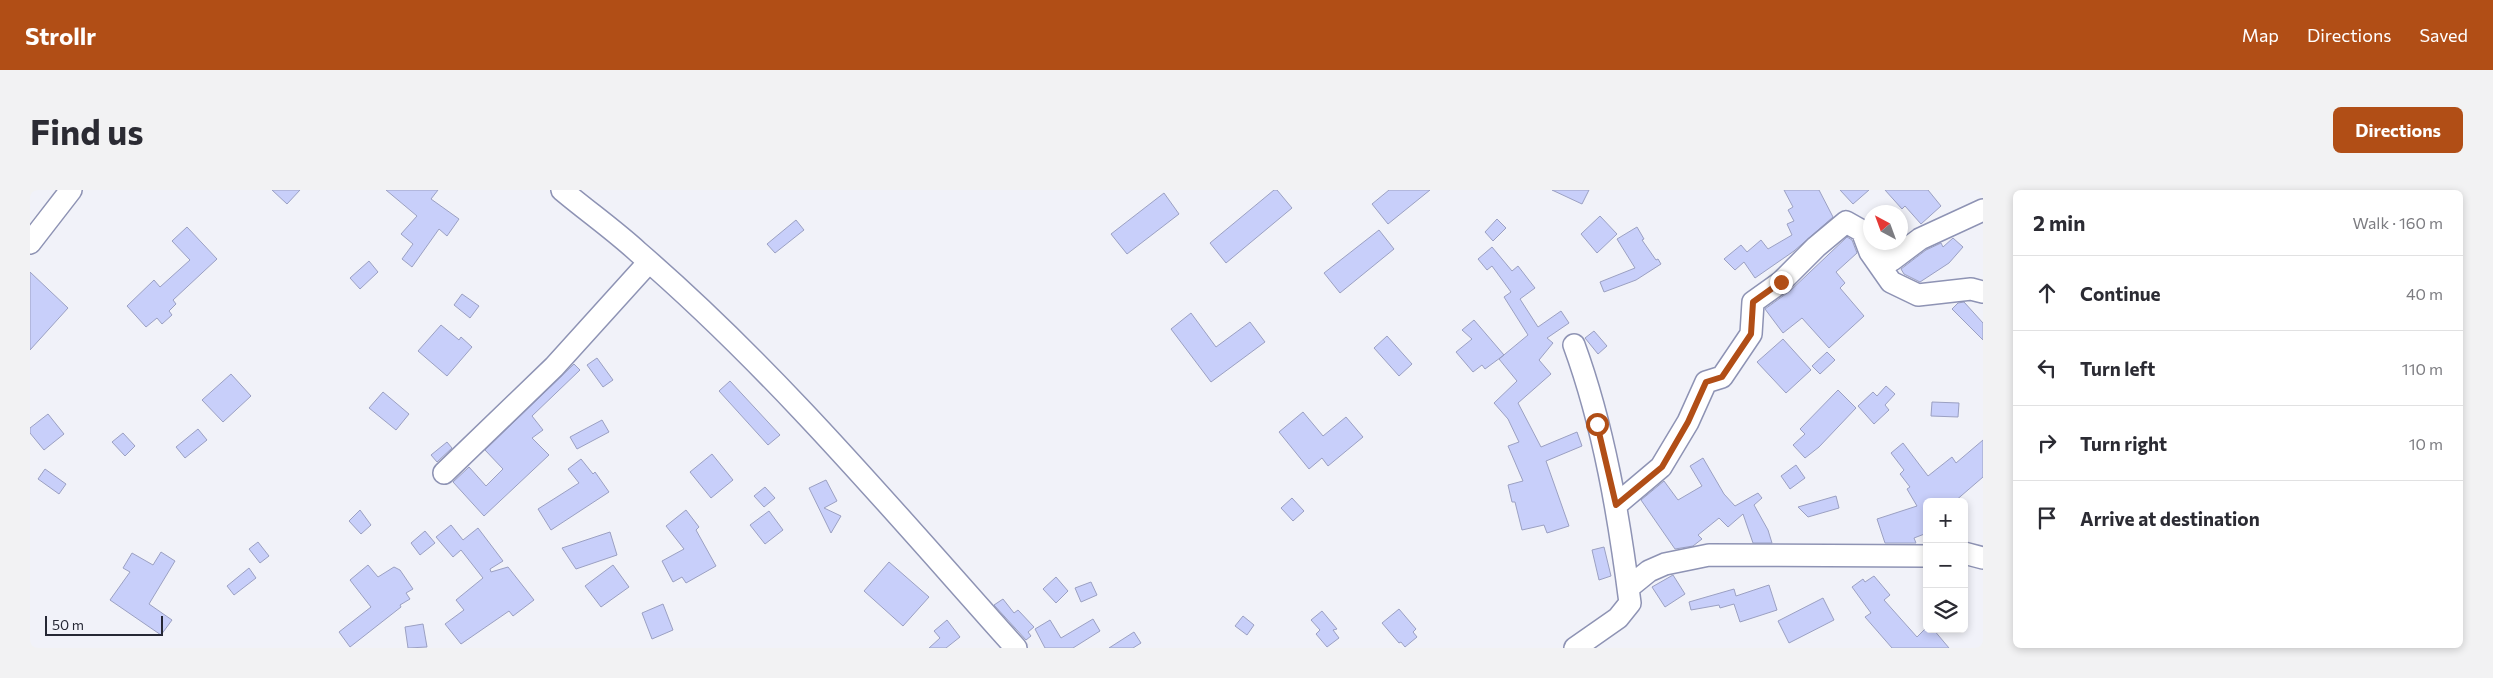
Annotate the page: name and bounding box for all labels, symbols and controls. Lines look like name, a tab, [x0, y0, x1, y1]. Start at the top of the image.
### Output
text: Strollr	[25, 21, 96, 50]
text: Map	[2242, 24, 2279, 46]
text: Directions	[2307, 24, 2391, 46]
text: Saved	[2419, 24, 2468, 46]
button: Directions	[2333, 107, 2463, 153]
text: Find us	[30, 109, 144, 152]
north arrow	[1863, 205, 1908, 250]
text: 2 min	[2033, 210, 2085, 235]
text: Walk · 160 m	[2353, 213, 2443, 232]
route end	[1770, 271, 1793, 294]
icon: ahead	[2033, 279, 2061, 307]
text: Continue	[2080, 282, 2160, 305]
text: 40 m	[2406, 284, 2443, 303]
icon: left	[2033, 354, 2061, 382]
text: Turn left	[2080, 357, 2155, 380]
text: 110 m	[2402, 359, 2443, 378]
route start	[1586, 413, 1609, 436]
icon: right	[2033, 429, 2061, 457]
text: Turn right	[2080, 432, 2167, 455]
text: 10 m	[2409, 434, 2443, 453]
map controls	[1923, 498, 1968, 633]
button: +	[1923, 498, 1968, 543]
icon: arrive	[2033, 504, 2061, 532]
text: Arrive at destination	[2080, 507, 2260, 530]
button: −	[1923, 543, 1968, 588]
button: layers	[1923, 588, 1968, 633]
scale bar	[45, 613, 162, 636]
text: 50 m	[52, 616, 84, 633]

